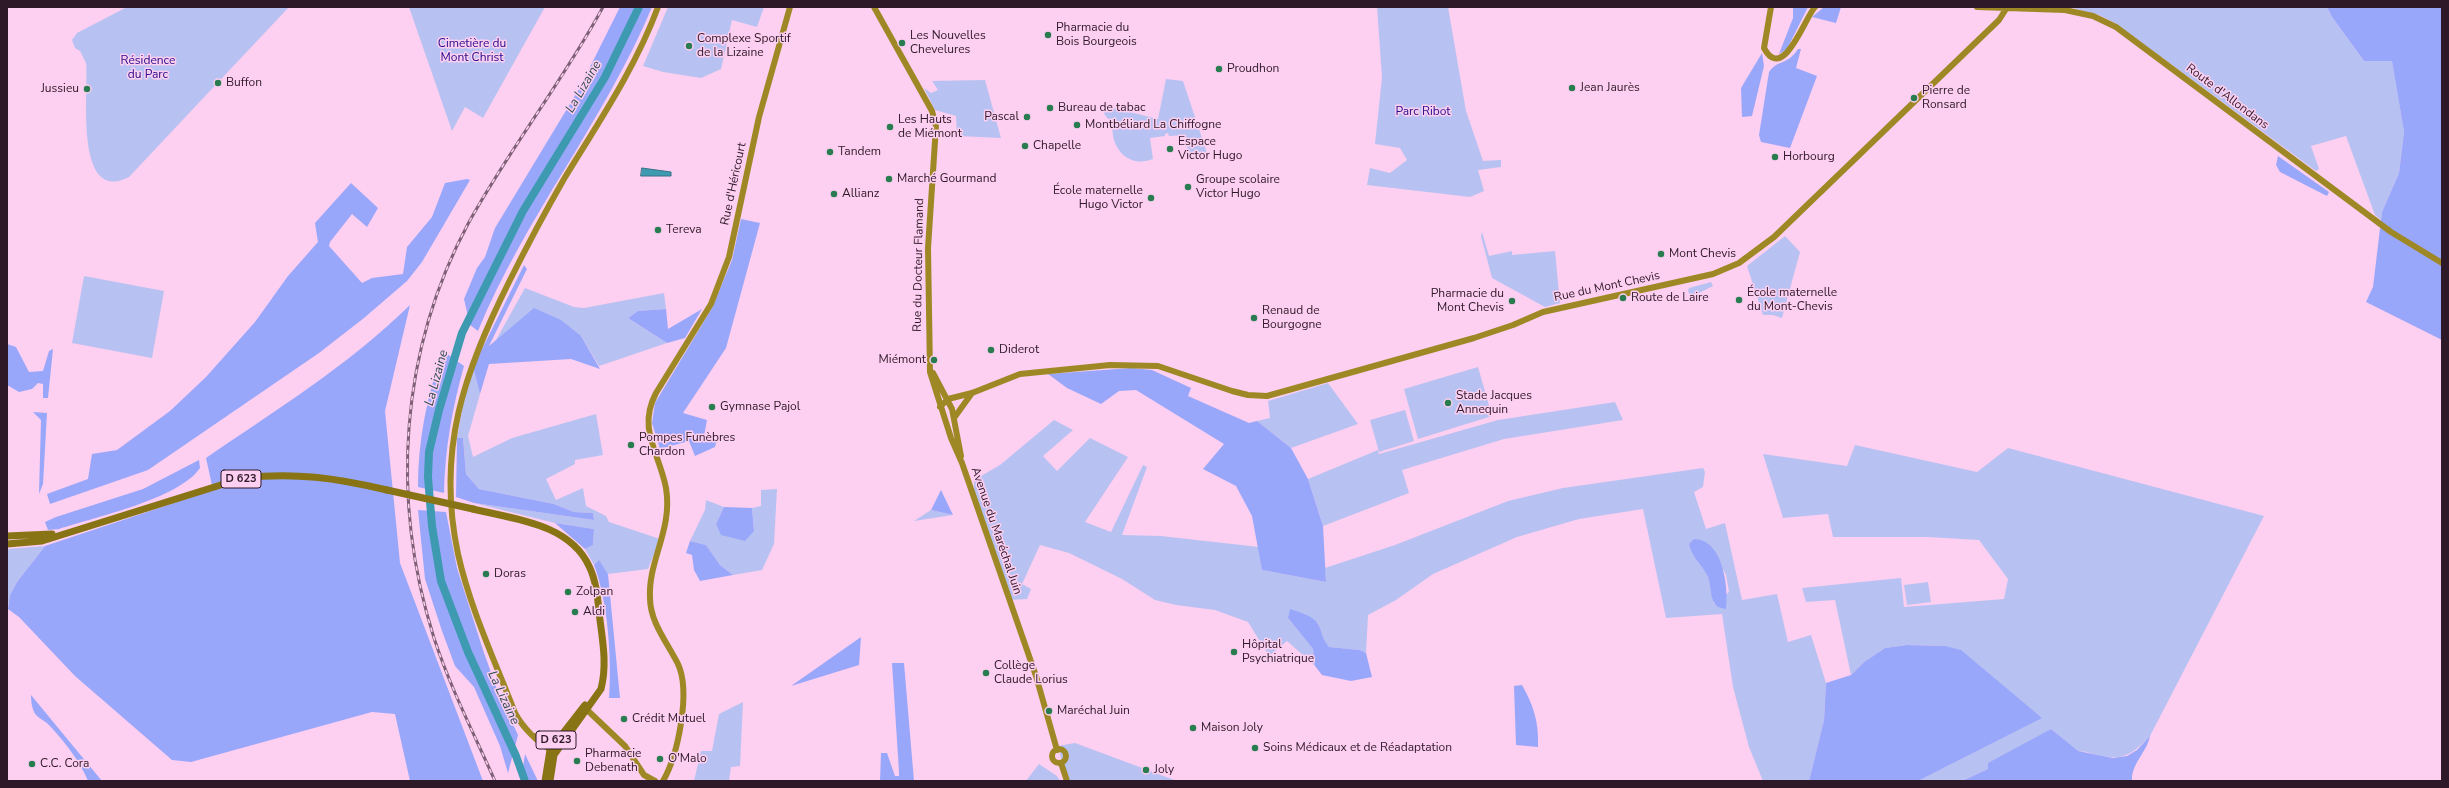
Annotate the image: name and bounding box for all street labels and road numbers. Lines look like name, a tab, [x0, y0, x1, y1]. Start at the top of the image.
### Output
street label: Route d'Allondans	[2183, 61, 2271, 133]
street label: Rue d'Héricourt	[718, 141, 750, 227]
street label: Rue du Docteur Flamand	[911, 198, 927, 332]
street label: Rue du Mont Chevis	[1553, 269, 1661, 305]
street label: Avenue du Maréchal Juin	[967, 466, 1025, 596]
road number: D 623	[221, 470, 261, 488]
road number: D 623	[536, 731, 576, 749]

